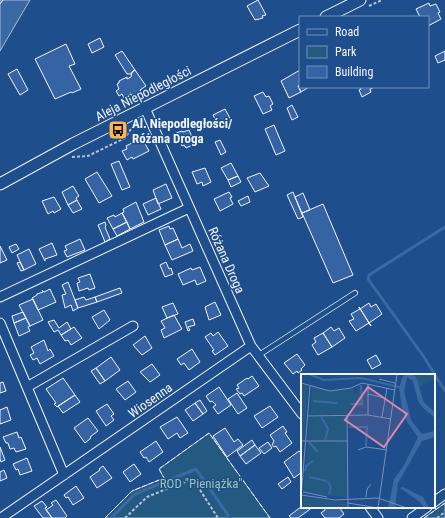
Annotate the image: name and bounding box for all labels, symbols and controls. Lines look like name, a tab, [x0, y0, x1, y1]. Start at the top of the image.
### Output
legend	[299, 16, 429, 88]
text: Road	[335, 25, 359, 39]
text: Park	[335, 45, 357, 59]
street label: Aleja Niepodległości	[93, 63, 194, 124]
text: Building	[335, 65, 373, 79]
place label: Al. Niepodległości/ Różana Droga	[132, 116, 233, 146]
bus stop icon: Al. Niepodległości/ Różana Droga	[107, 119, 129, 141]
street label: Różana Droga	[205, 225, 248, 296]
inset map	[301, 374, 435, 508]
street label: Wiosenna	[125, 380, 175, 421]
park label: ROD "Pieniążka"	[160, 476, 242, 491]

